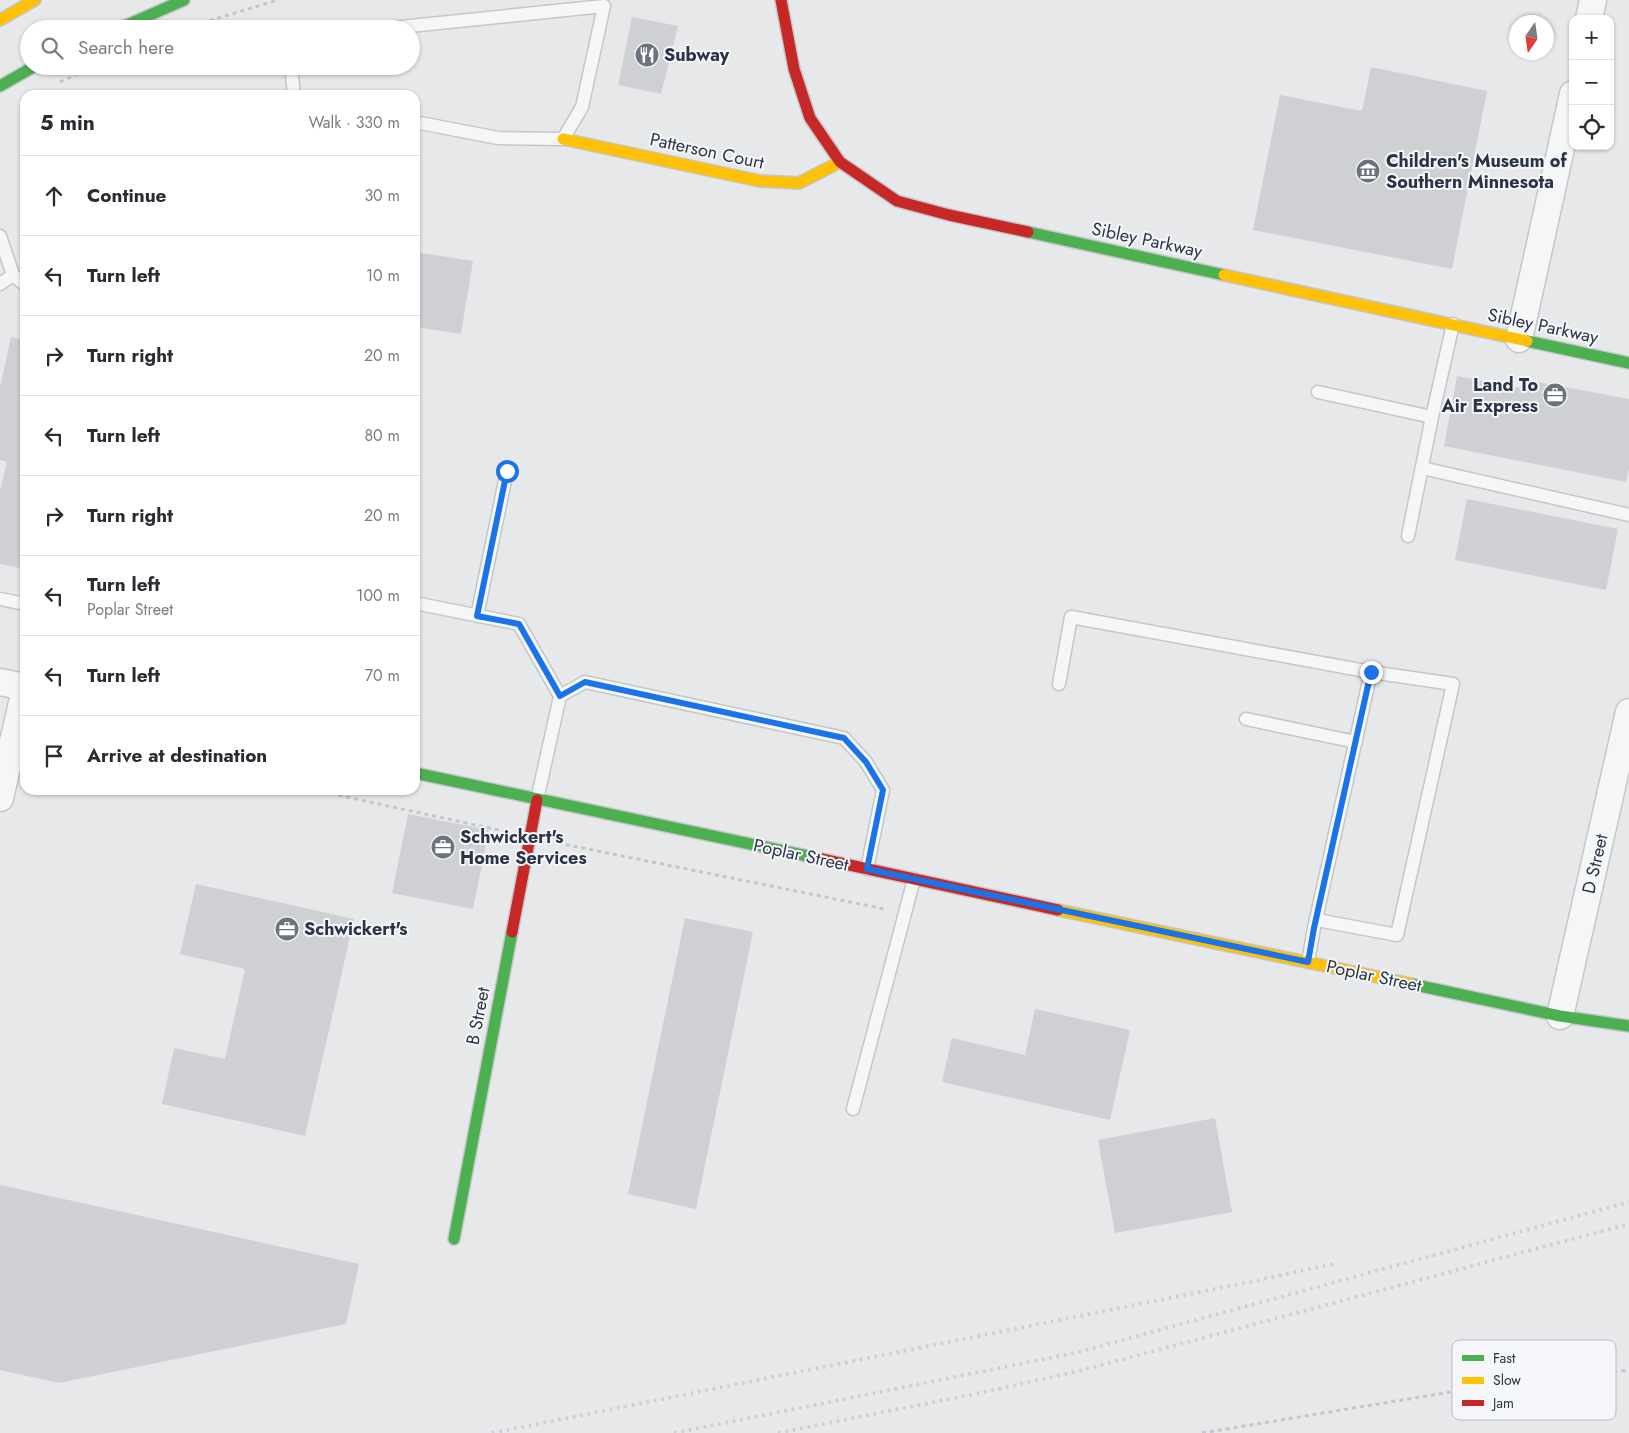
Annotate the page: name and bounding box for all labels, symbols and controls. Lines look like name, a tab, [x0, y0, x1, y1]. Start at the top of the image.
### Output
north arrow	[1509, 15, 1554, 60]
map controls	[1569, 15, 1614, 150]
button: +	[1569, 15, 1614, 60]
search box	[20, 20, 420, 75]
icon: search	[38, 34, 66, 62]
text: Search here	[78, 34, 174, 61]
restaurant icon: Subway	[634, 42, 660, 68]
place label: Subway	[664, 42, 730, 68]
button: −	[1569, 60, 1614, 105]
button: locate	[1569, 105, 1614, 150]
text: 5 min	[40, 108, 95, 138]
text: Walk · 330 m	[309, 111, 400, 134]
street label: Patterson Court	[648, 126, 767, 176]
place label: Children's Museum of Southern Minnesota	[1386, 148, 1567, 195]
museum icon: Children's Museum of Southern Minnesota	[1355, 158, 1381, 184]
icon: ahead	[40, 182, 68, 210]
text: Continue	[87, 182, 166, 209]
text: 30 m	[364, 184, 400, 207]
street label: Sibley Parkway	[1089, 216, 1205, 264]
icon: left	[40, 262, 68, 290]
text: Turn left	[87, 262, 160, 289]
text: 10 m	[366, 264, 400, 287]
street label: Sibley Parkway	[1485, 302, 1601, 350]
icon: right	[40, 342, 68, 370]
text: Turn right	[87, 342, 173, 369]
text: 20 m	[364, 344, 400, 367]
place label: Land To Air Express	[1441, 372, 1538, 419]
office icon: Land To Air Express	[1542, 382, 1568, 408]
icon: left	[40, 422, 68, 450]
text: Turn left	[87, 422, 160, 449]
text: 80 m	[364, 424, 400, 447]
route start	[496, 460, 519, 483]
icon: right	[40, 502, 68, 530]
text: Turn right	[87, 502, 173, 529]
text: 20 m	[364, 504, 400, 527]
text: Turn left	[87, 571, 160, 598]
icon: left	[40, 582, 68, 610]
text: 100 m	[356, 584, 400, 607]
text: Poplar Street	[87, 598, 173, 621]
route end	[1360, 661, 1383, 684]
icon: left	[40, 662, 68, 690]
text: Turn left	[87, 662, 160, 689]
text: 70 m	[365, 664, 400, 687]
icon: arrive	[40, 742, 68, 770]
text: Arrive at destination	[87, 742, 267, 769]
place label: Schwickert's Home Services	[460, 824, 587, 871]
street label: D Street	[1576, 831, 1615, 896]
street label: Poplar Street	[751, 832, 852, 878]
office icon: Schwickert's Home Services	[430, 834, 456, 860]
office icon: Schwickert's	[274, 916, 300, 942]
place label: Schwickert's	[304, 916, 407, 942]
street label: Poplar Street	[1324, 953, 1425, 999]
street label: B Street	[460, 984, 496, 1047]
legend	[1452, 1340, 1616, 1420]
text: Fast	[1493, 1348, 1516, 1368]
text: Slow	[1493, 1370, 1521, 1390]
text: Jam	[1491, 1393, 1514, 1413]

